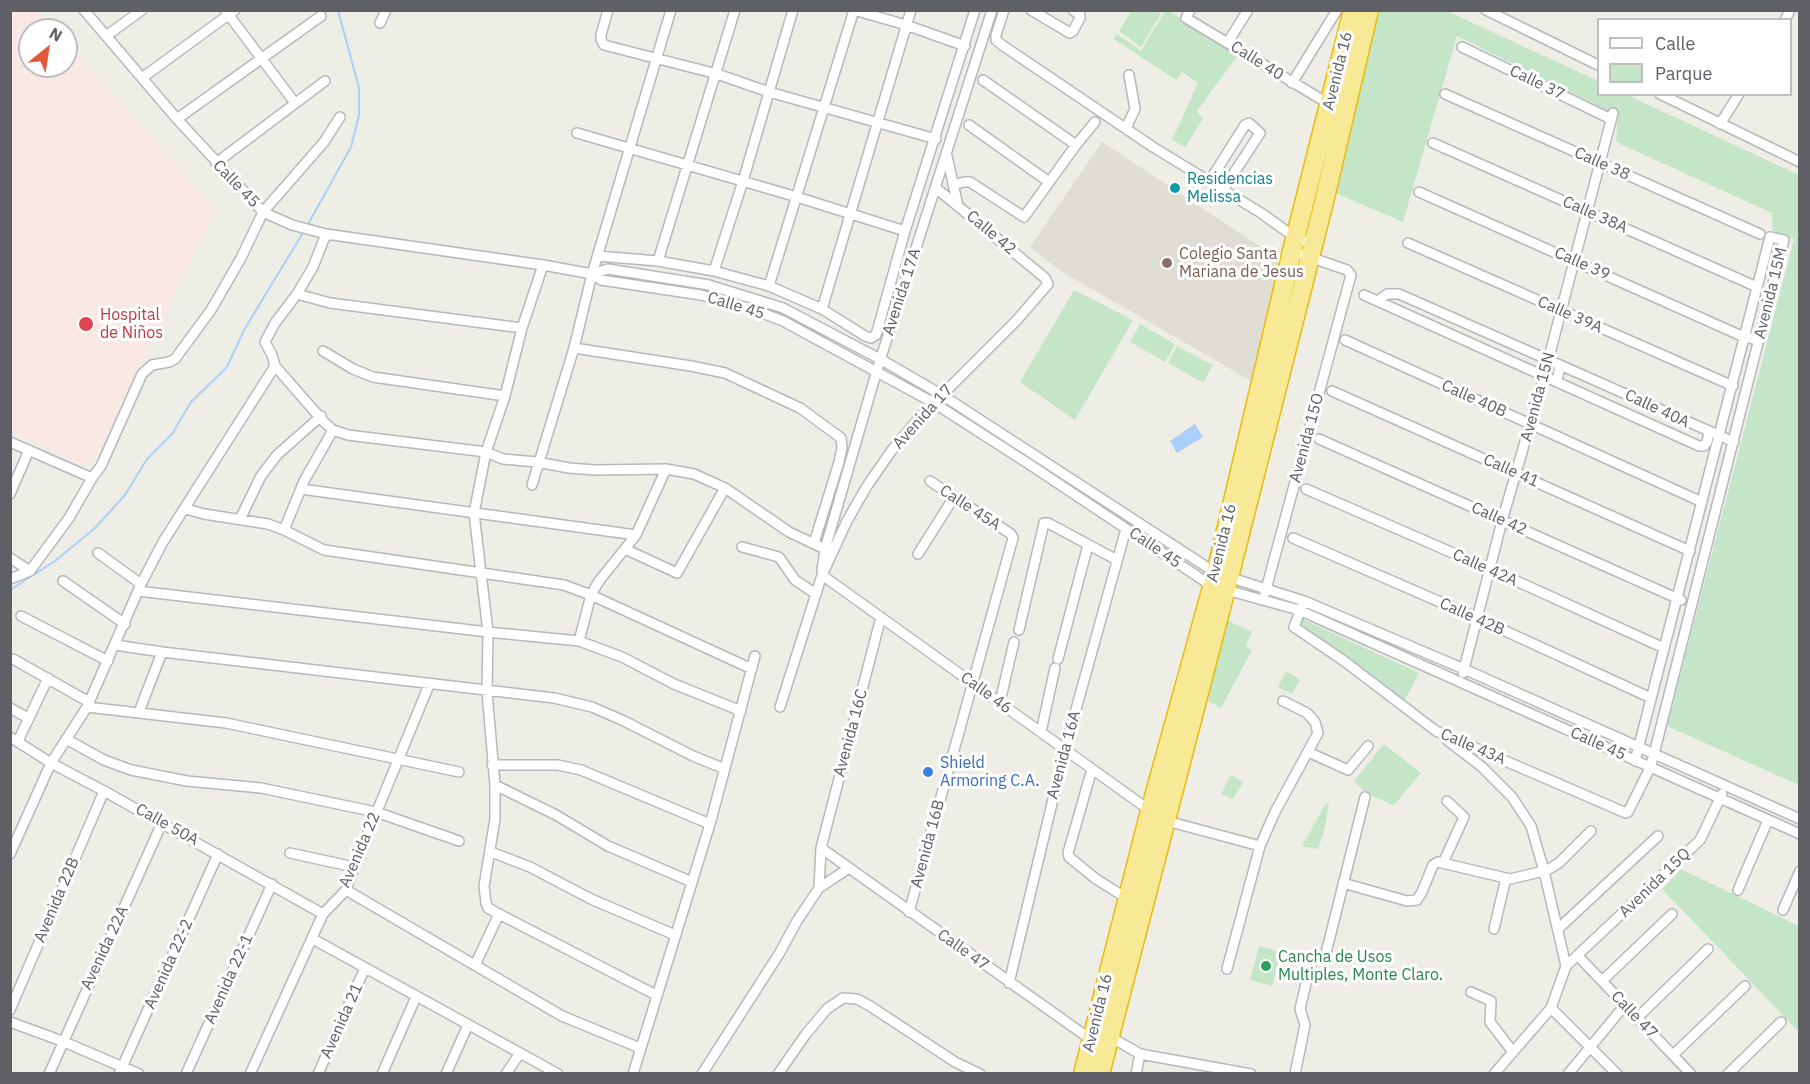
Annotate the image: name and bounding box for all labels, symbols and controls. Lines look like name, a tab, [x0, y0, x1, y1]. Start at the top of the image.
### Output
north arrow	[18, 18, 78, 78]
legend	[1597, 18, 1792, 96]
text: N	[46, 23, 66, 46]
street label: Avenida 16	[1319, 30, 1357, 112]
text: Calle	[1655, 32, 1695, 55]
street label: Calle 40	[1227, 37, 1287, 85]
street label: Calle 37	[1506, 61, 1568, 105]
text: Parque	[1655, 62, 1712, 85]
street label: Calle 38	[1571, 143, 1633, 185]
street label: Calle 45	[209, 156, 263, 212]
place label: Residencias Melissa	[1187, 169, 1273, 207]
marker: Residencias Melissa	[1168, 181, 1182, 195]
street label: Calle 38A	[1560, 192, 1630, 238]
street label: Calle 42	[962, 207, 1020, 259]
street label: Calle 39	[1551, 243, 1613, 285]
place label: Colegio Santa Mariana de Jesus	[1179, 244, 1304, 282]
street label: Avenida 15M	[1750, 245, 1792, 341]
street label: Avenida 17A	[879, 246, 925, 338]
marker: Colegio Santa Mariana de Jesus	[1160, 256, 1174, 270]
street label: Calle 45	[705, 288, 767, 324]
street label: Calle 39A	[1535, 292, 1605, 338]
place label: Hospital de Niños	[100, 305, 163, 343]
marker: Hospital de Niños	[77, 315, 95, 333]
street label: Avenida 15N	[1517, 350, 1559, 444]
street label: Calle 40B	[1438, 376, 1510, 422]
street label: Avenida 17	[889, 381, 957, 453]
street label: Calle 40A	[1622, 386, 1692, 432]
street label: Avenida 15O	[1286, 391, 1328, 485]
street label: Calle 41	[1480, 450, 1542, 492]
street label: Calle 45A	[936, 481, 1004, 535]
street label: Calle 42	[1468, 498, 1530, 540]
street label: Avenida 16	[1203, 502, 1241, 584]
street label: Calle 45	[1125, 524, 1185, 572]
street label: Calle 42A	[1450, 545, 1520, 591]
street label: Calle 42B	[1436, 594, 1508, 640]
street label: Calle 46	[957, 668, 1015, 718]
street label: Avenida 16C	[830, 687, 872, 779]
street label: Avenida 16A	[1043, 709, 1085, 801]
street label: Calle 45	[1567, 723, 1629, 765]
street label: Calle 43A	[1437, 725, 1509, 769]
place label: Shield Armoring C.A.	[940, 753, 1040, 791]
marker: Shield Armoring C.A.	[921, 765, 935, 779]
street label: Avenida 16B	[907, 798, 949, 890]
street label: Calle 50A	[132, 800, 202, 850]
street label: Avenida 22	[335, 809, 385, 891]
street label: Avenida 15Q	[1615, 844, 1695, 922]
street label: Avenida 22B	[30, 854, 84, 946]
street label: Avenida 22A	[77, 903, 133, 993]
street label: Avenida 22-2	[141, 916, 197, 1012]
street label: Calle 47	[933, 925, 993, 975]
street label: Avenida 22-1	[201, 931, 257, 1027]
place label: Cancha de Usos Multiples, Monte Claro.	[1278, 947, 1443, 985]
marker: Cancha de Usos Multiples, Monte Claro.	[1259, 959, 1273, 973]
street label: Avenida 16	[1079, 972, 1117, 1054]
street label: Avenida 21	[317, 980, 367, 1062]
street label: Calle 47	[1607, 987, 1661, 1043]

